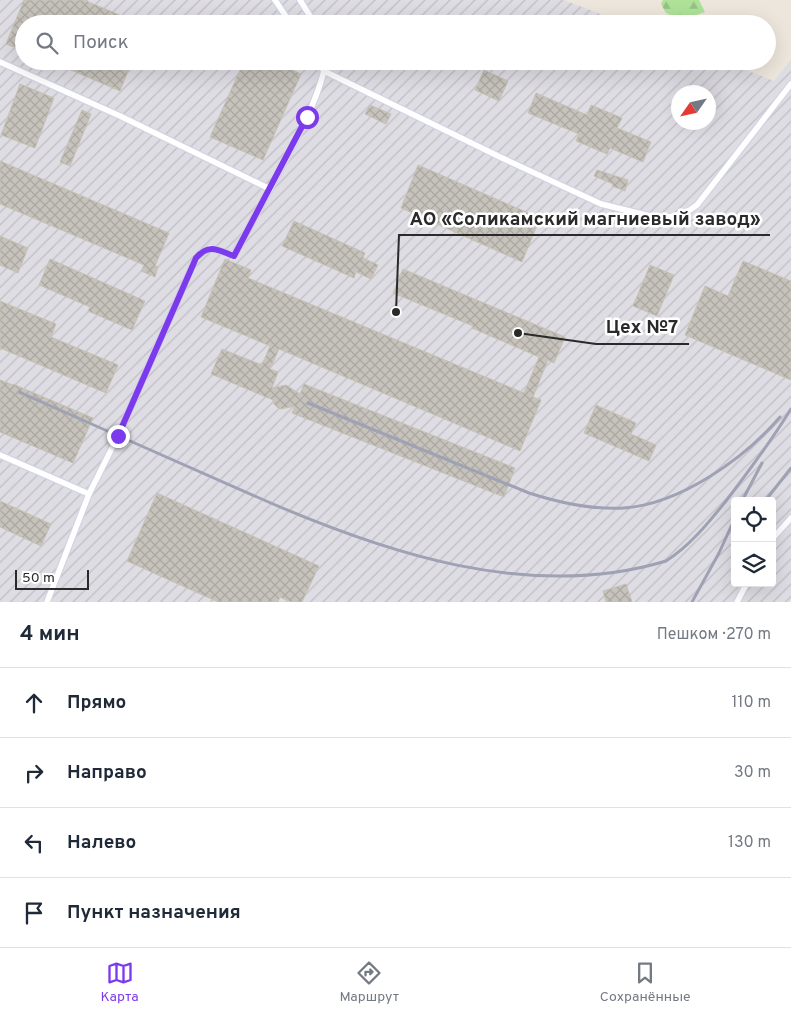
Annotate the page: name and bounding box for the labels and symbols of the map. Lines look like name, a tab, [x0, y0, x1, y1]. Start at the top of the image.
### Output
north arrow	[671, 85, 716, 130]
route start	[296, 106, 319, 129]
callout: АО «Соликамский магниевый завод»	[399, 201, 770, 235]
text: АО «Соликамский магниевый завод»	[409, 208, 761, 232]
callout: Цех №7	[596, 310, 689, 344]
text: Цех №7	[606, 316, 678, 340]
route end	[107, 425, 130, 448]
scale bar	[15, 567, 89, 590]

